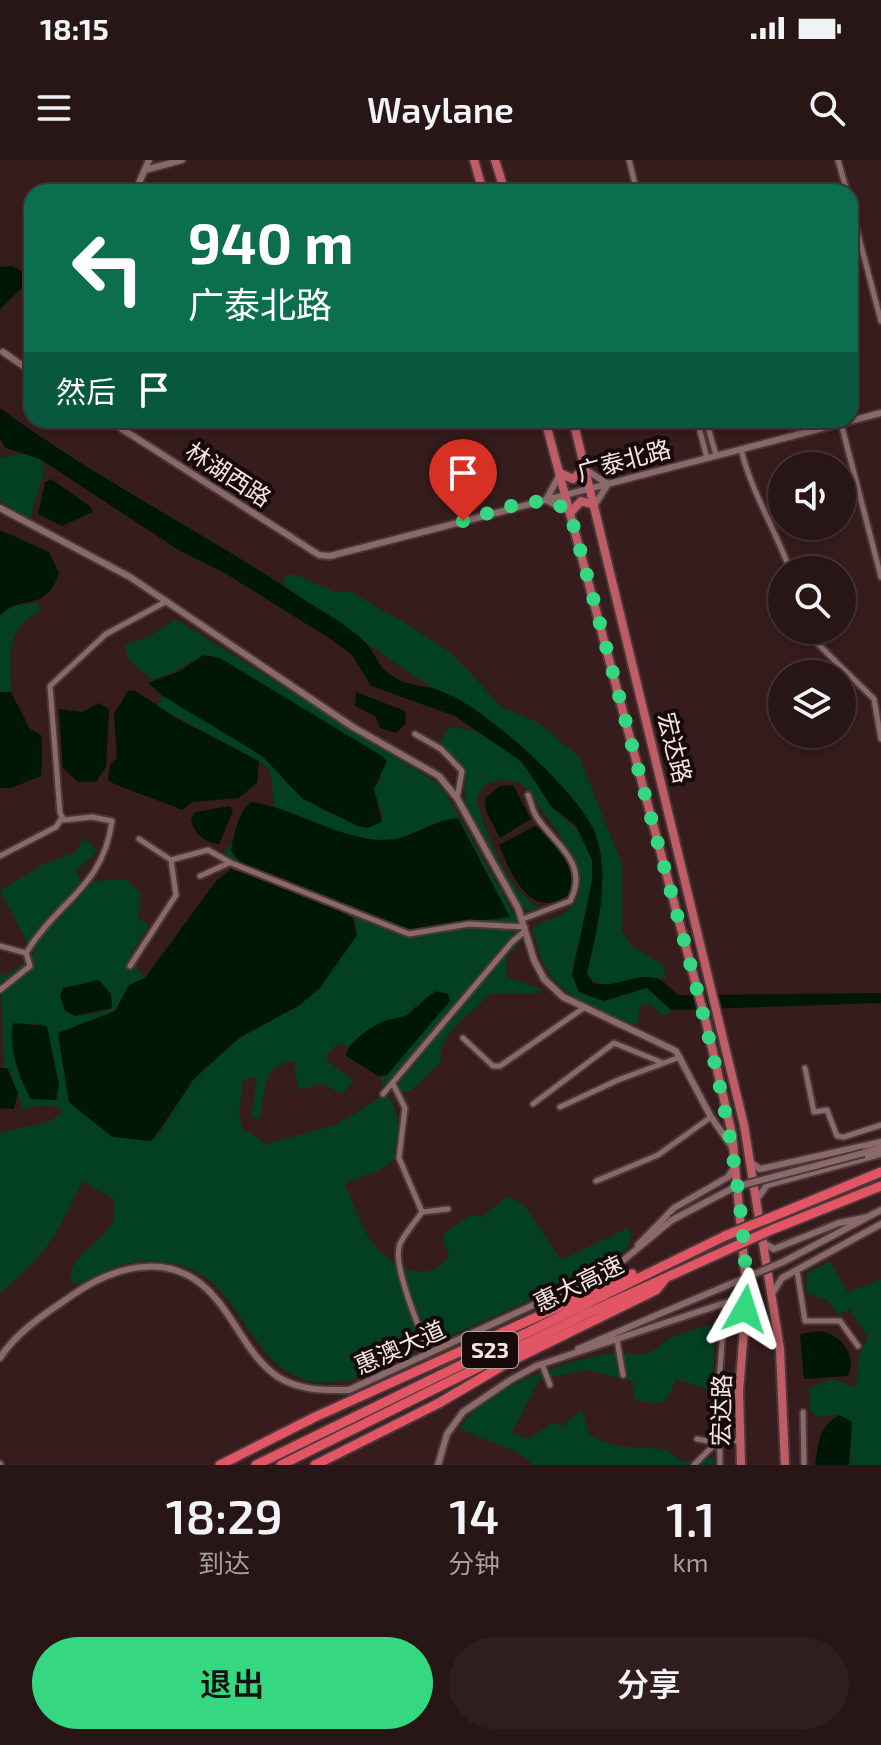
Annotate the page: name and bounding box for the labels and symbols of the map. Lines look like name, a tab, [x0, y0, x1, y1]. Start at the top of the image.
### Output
street label: 广泰北路	[573, 433, 674, 486]
street label: 林湖西路	[181, 435, 277, 512]
pin	[429, 439, 497, 521]
street label: 宏达路	[653, 709, 698, 786]
street label: 惠大高速	[529, 1249, 628, 1317]
position arrow	[703, 1267, 787, 1351]
street label: 惠澳大道	[350, 1314, 449, 1379]
road number: S23	[462, 1332, 518, 1368]
street label: 宏达路	[705, 1374, 736, 1446]

